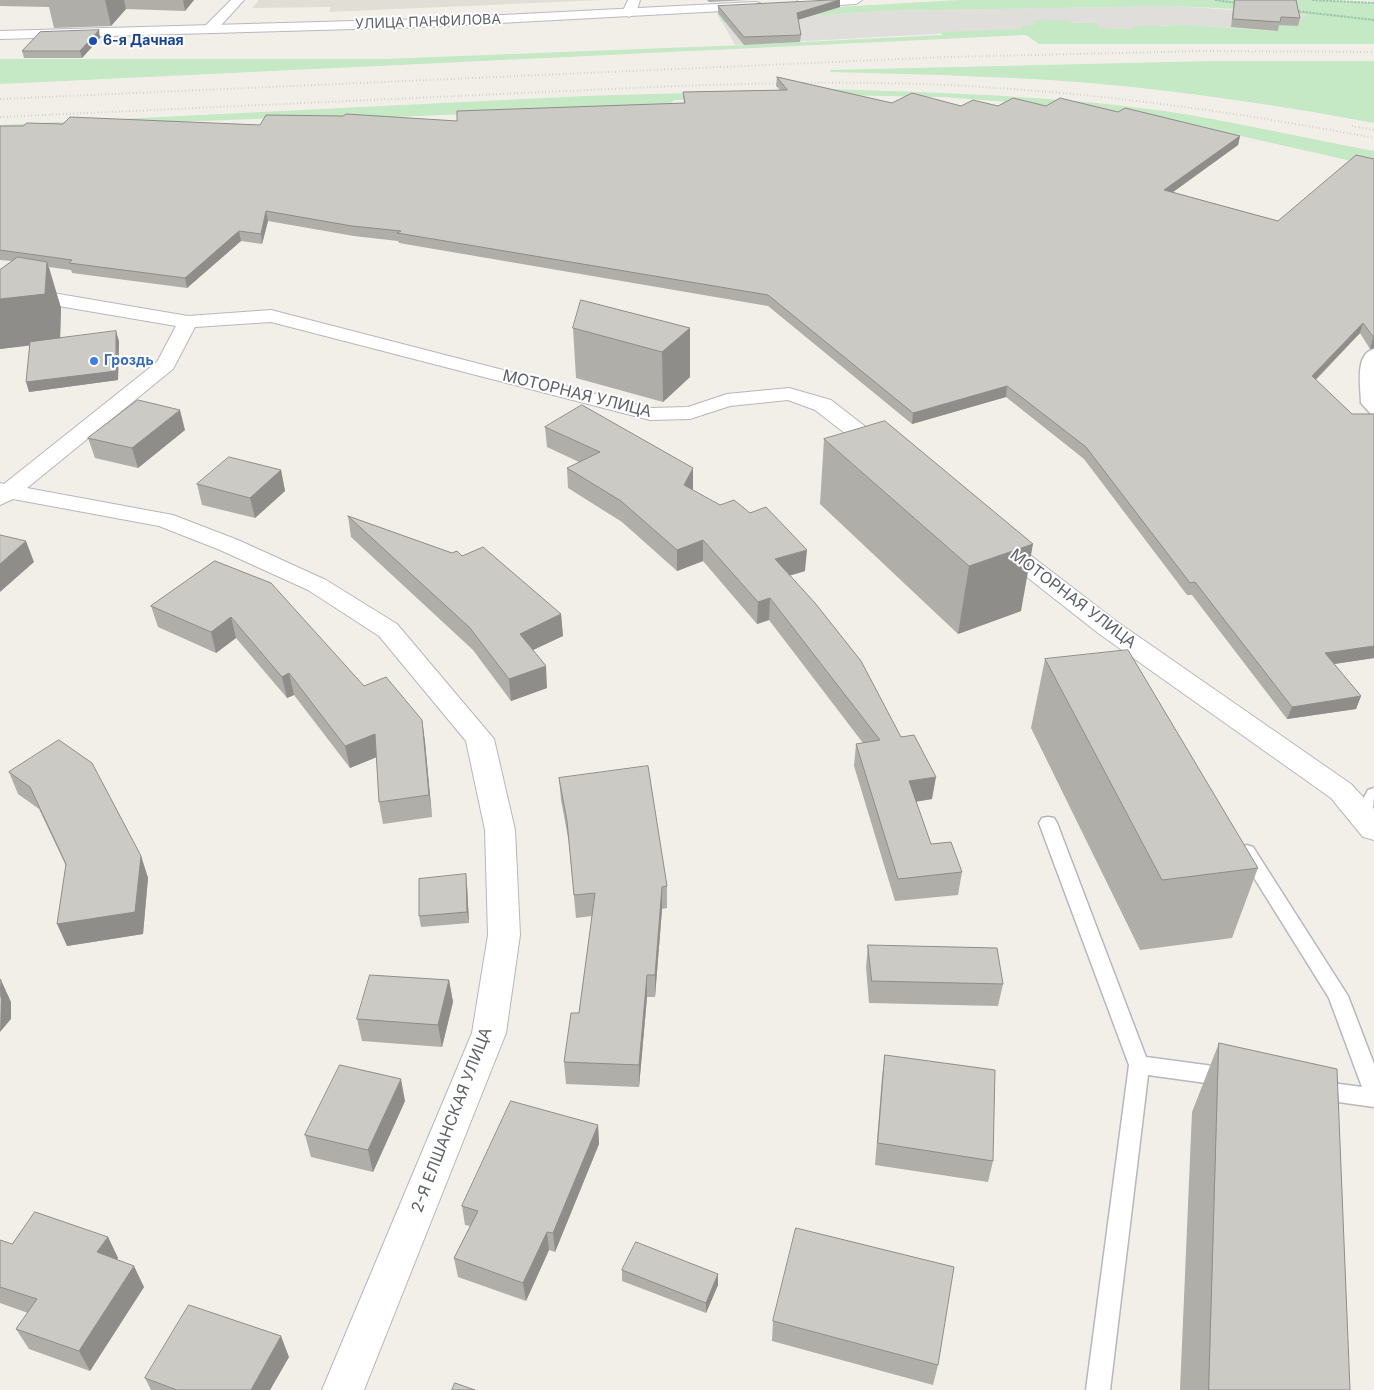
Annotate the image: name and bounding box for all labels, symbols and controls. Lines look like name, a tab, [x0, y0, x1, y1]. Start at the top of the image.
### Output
street label: УЛИЦА ПАНФИЛОВА	[355, 11, 501, 33]
place label: 6-я Дачная	[103, 33, 184, 49]
marker: 6-я Дачная	[87, 35, 99, 47]
place label: Гроздь	[104, 353, 154, 369]
marker: Гроздь	[88, 355, 100, 367]
street label: МОТОРНАЯ УЛИЦА	[501, 366, 653, 422]
street label: МОТОРНАЯ УЛИЦА	[1006, 545, 1140, 653]
street label: 2-Я ЕЛШАНСКАЯ УЛИЦА	[408, 1025, 496, 1215]

